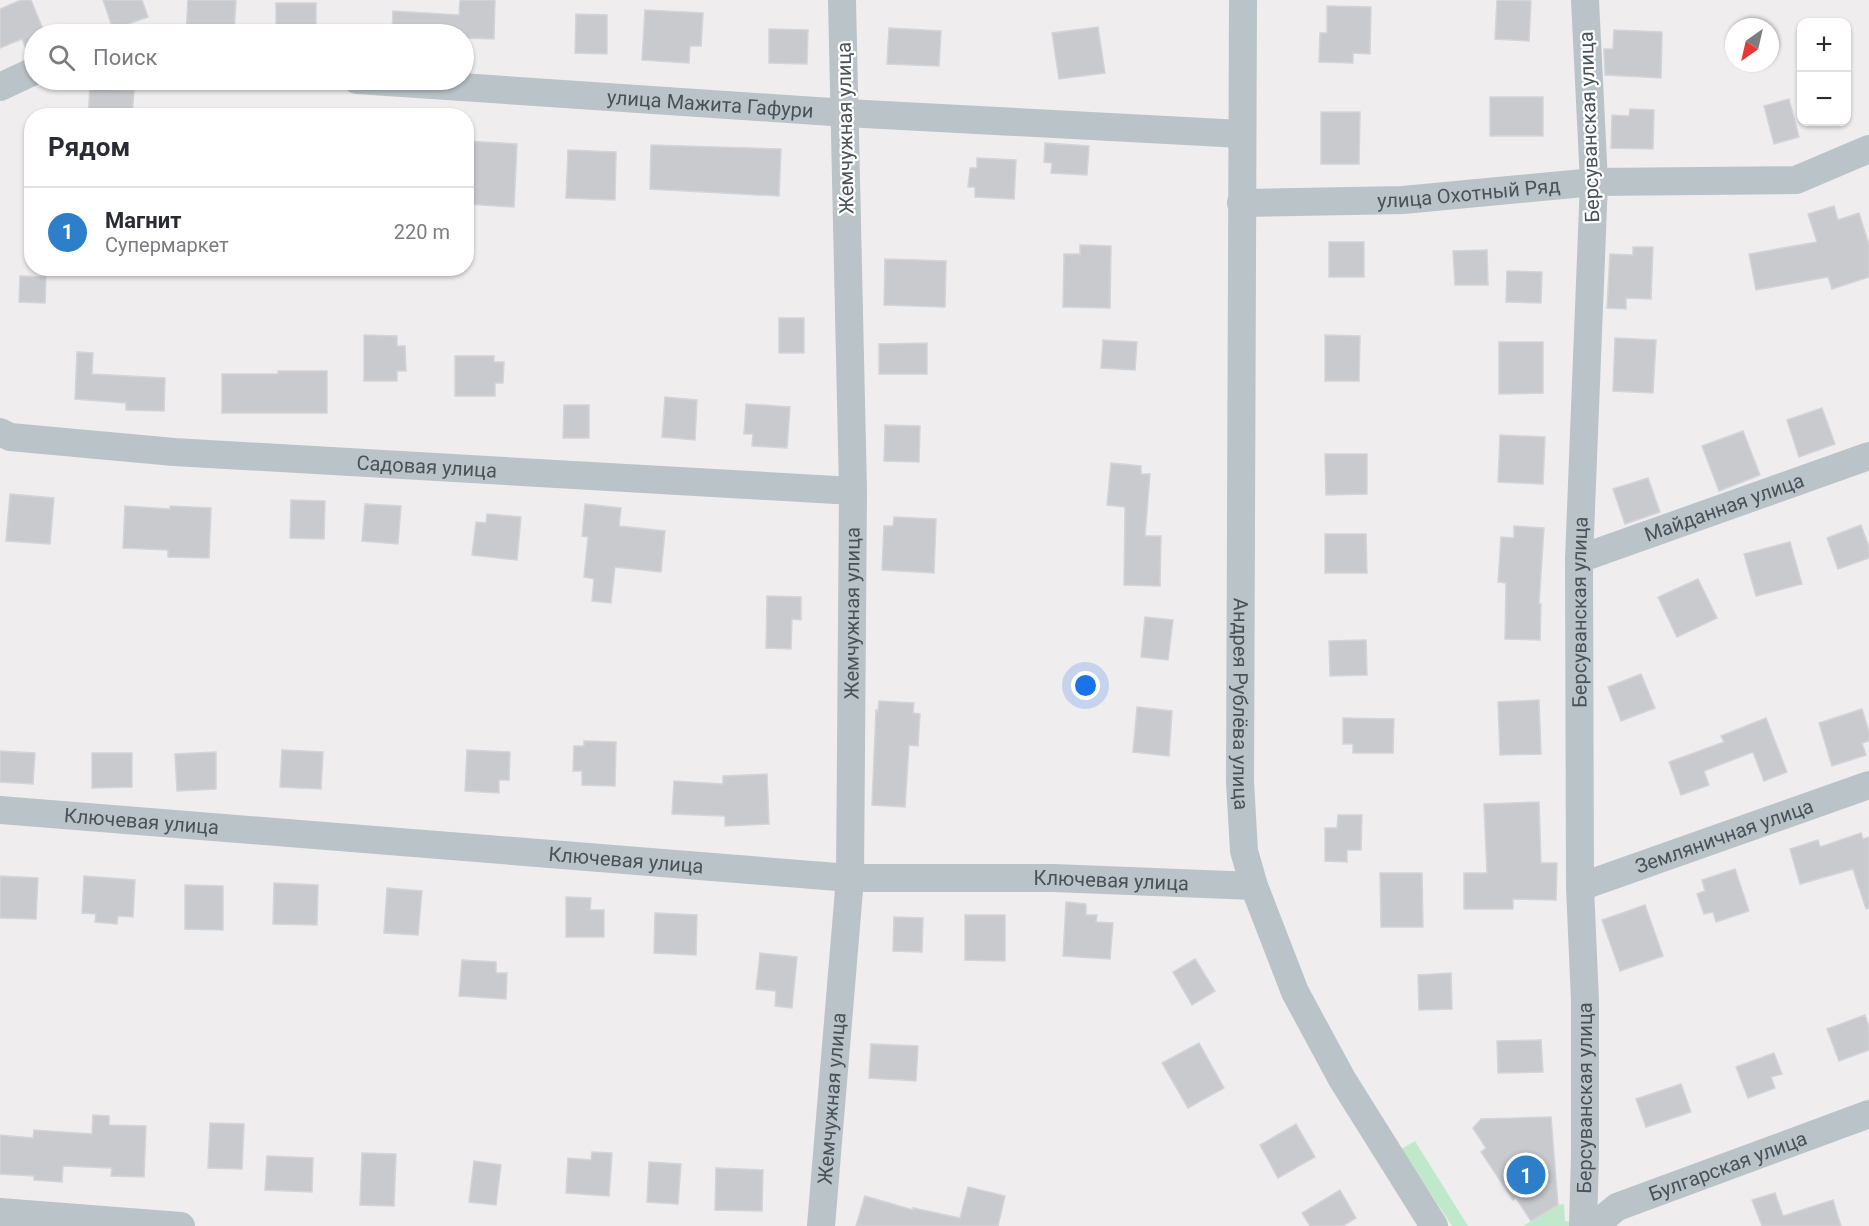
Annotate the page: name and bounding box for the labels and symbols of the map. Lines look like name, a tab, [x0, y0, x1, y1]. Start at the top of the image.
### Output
north arrow	[1725, 18, 1779, 72]
street label: Берсуванская улица	[1574, 31, 1604, 223]
street label: Жемчужная улица	[831, 42, 859, 214]
street label: улица Мажита Гафури	[606, 85, 814, 123]
street label: улица Охотный Ряд	[1377, 173, 1561, 212]
street label: Садовая улица	[356, 451, 498, 483]
street label: Майданная улица	[1641, 468, 1807, 547]
street label: Берсуванская улица	[1567, 516, 1593, 708]
street label: Жемчужная улица	[839, 527, 865, 699]
street label: Андрея Рублёва улица	[1228, 598, 1254, 811]
your location	[1071, 671, 1100, 700]
street label: Земляничная улица	[1632, 794, 1817, 879]
street label: Ключевая улица	[63, 803, 220, 839]
street label: Ключевая улица	[548, 842, 704, 878]
street label: Ключевая улица	[1034, 866, 1189, 895]
street label: Берсуванская улица	[1572, 1002, 1597, 1194]
street label: Жемчужная улица	[813, 1012, 851, 1185]
street label: Булгарская улица	[1645, 1126, 1810, 1206]
pin: 1	[1506, 1152, 1546, 1198]

